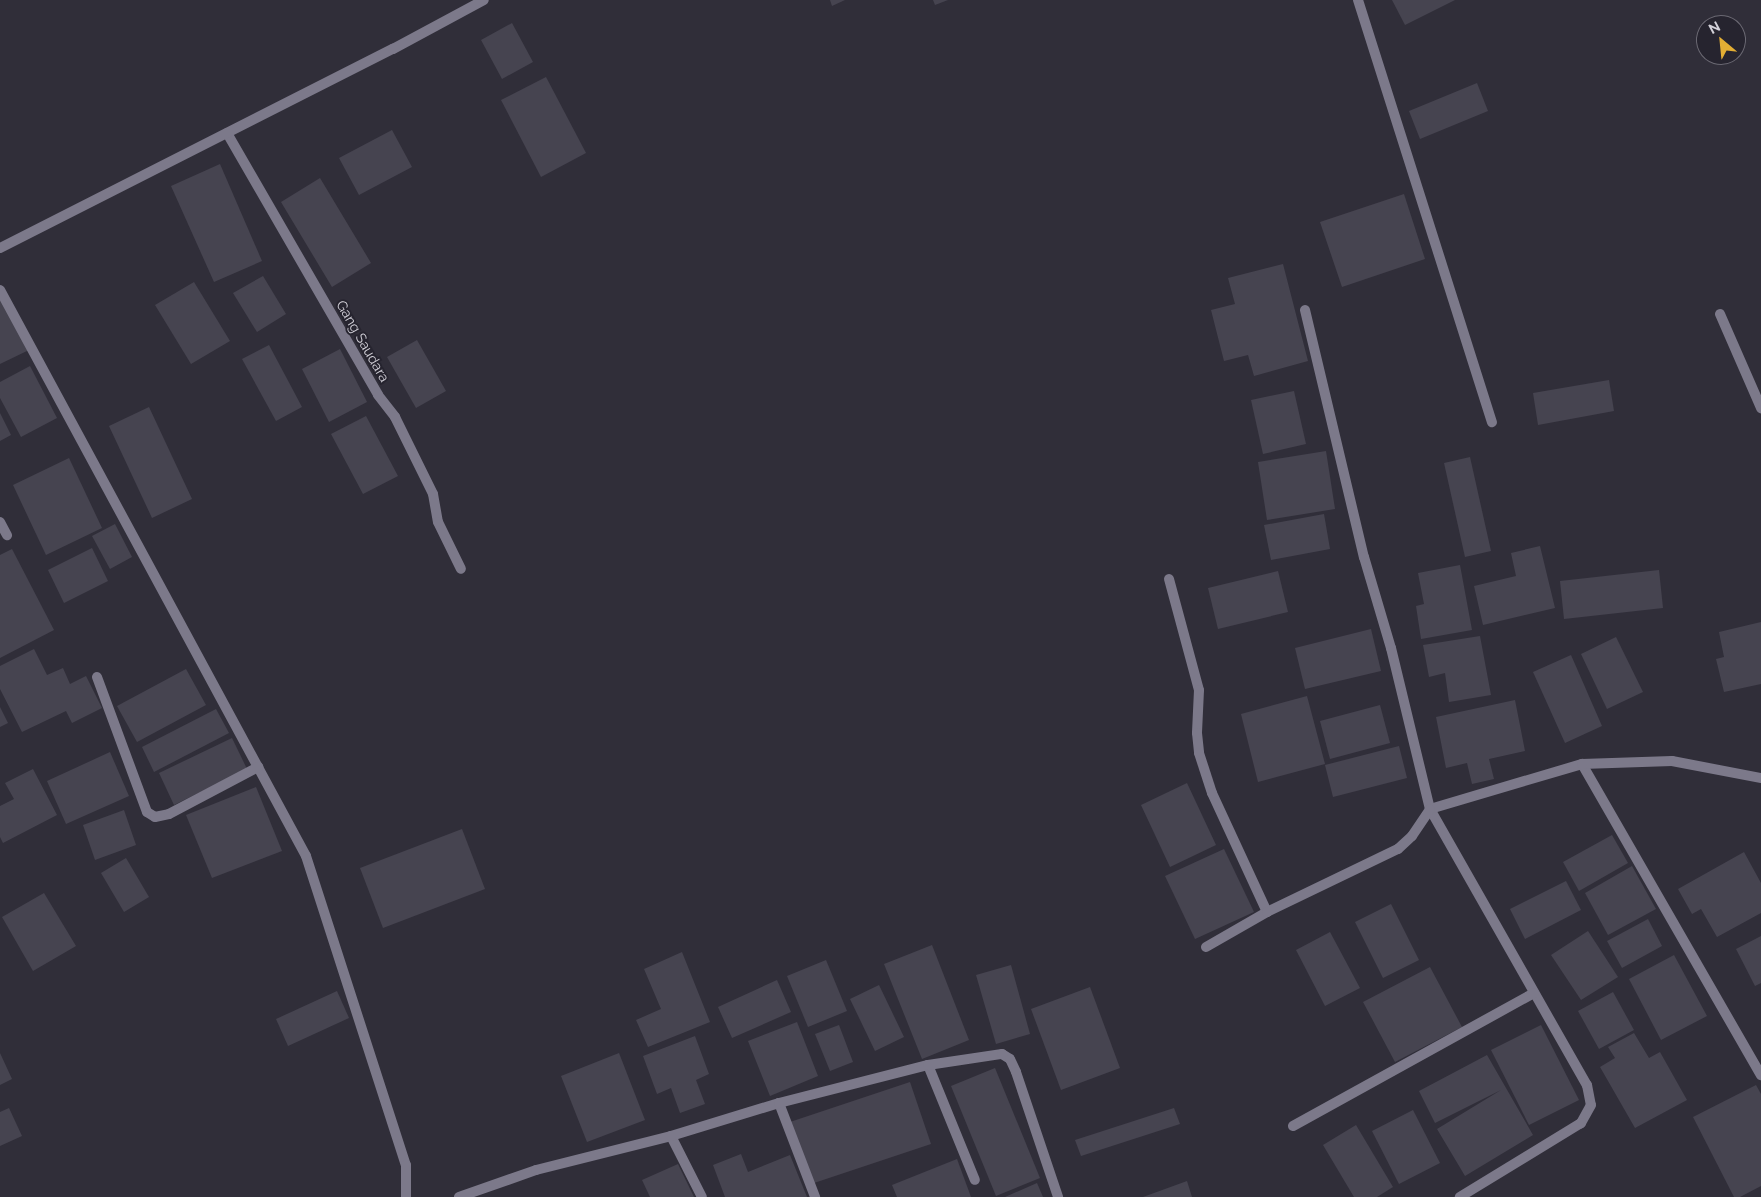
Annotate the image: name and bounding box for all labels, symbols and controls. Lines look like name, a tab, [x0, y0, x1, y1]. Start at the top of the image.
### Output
north arrow	[1696, 15, 1746, 65]
text: N	[1706, 18, 1723, 37]
street label: Gang Saudara	[333, 297, 393, 385]

